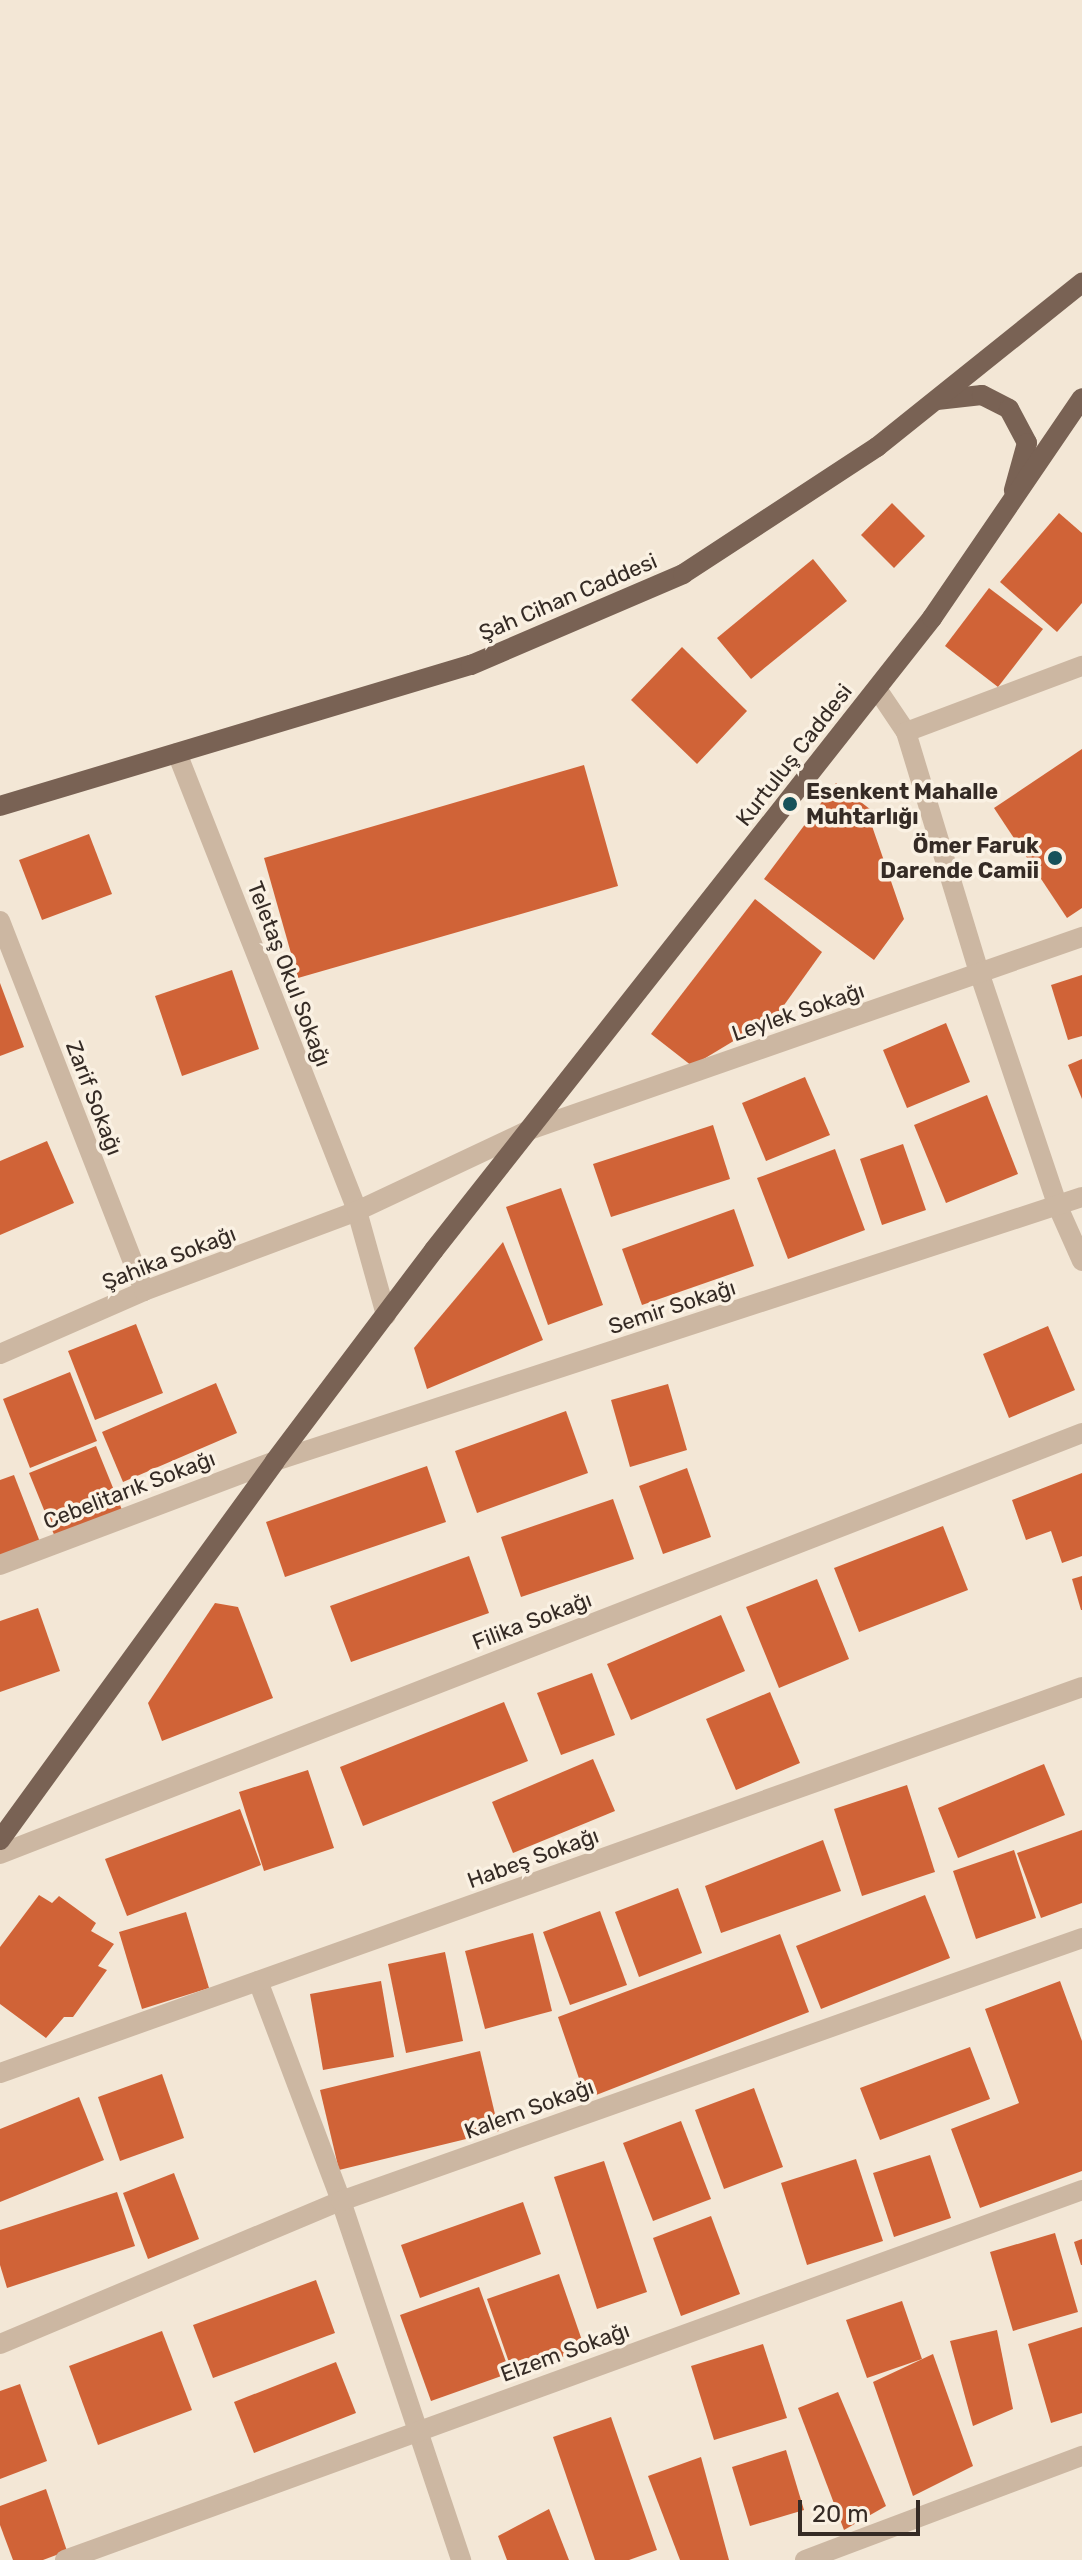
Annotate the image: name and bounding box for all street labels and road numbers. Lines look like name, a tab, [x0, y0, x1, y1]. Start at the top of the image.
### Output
street label: Şah Cihan Caddesi	[475, 548, 661, 646]
street label: Kurtuluş Caddesi	[730, 679, 858, 831]
street label: Teletaş Okul Sokağı	[242, 878, 336, 1070]
street label: Leylek Sokağı	[728, 977, 868, 1047]
street label: Zarif Sokağı	[60, 1037, 128, 1159]
street label: Şahika Sokağı	[98, 1220, 240, 1296]
street label: Semir Sokağı	[605, 1274, 739, 1340]
street label: Cebelitarık Sokağı	[39, 1445, 219, 1535]
street label: Filika Sokağı	[469, 1586, 595, 1656]
street label: Habeş Sokağı	[464, 1822, 602, 1894]
street label: Kalem Sokağı	[461, 2073, 597, 2145]
street label: Elzem Sokağı	[497, 2317, 633, 2387]

